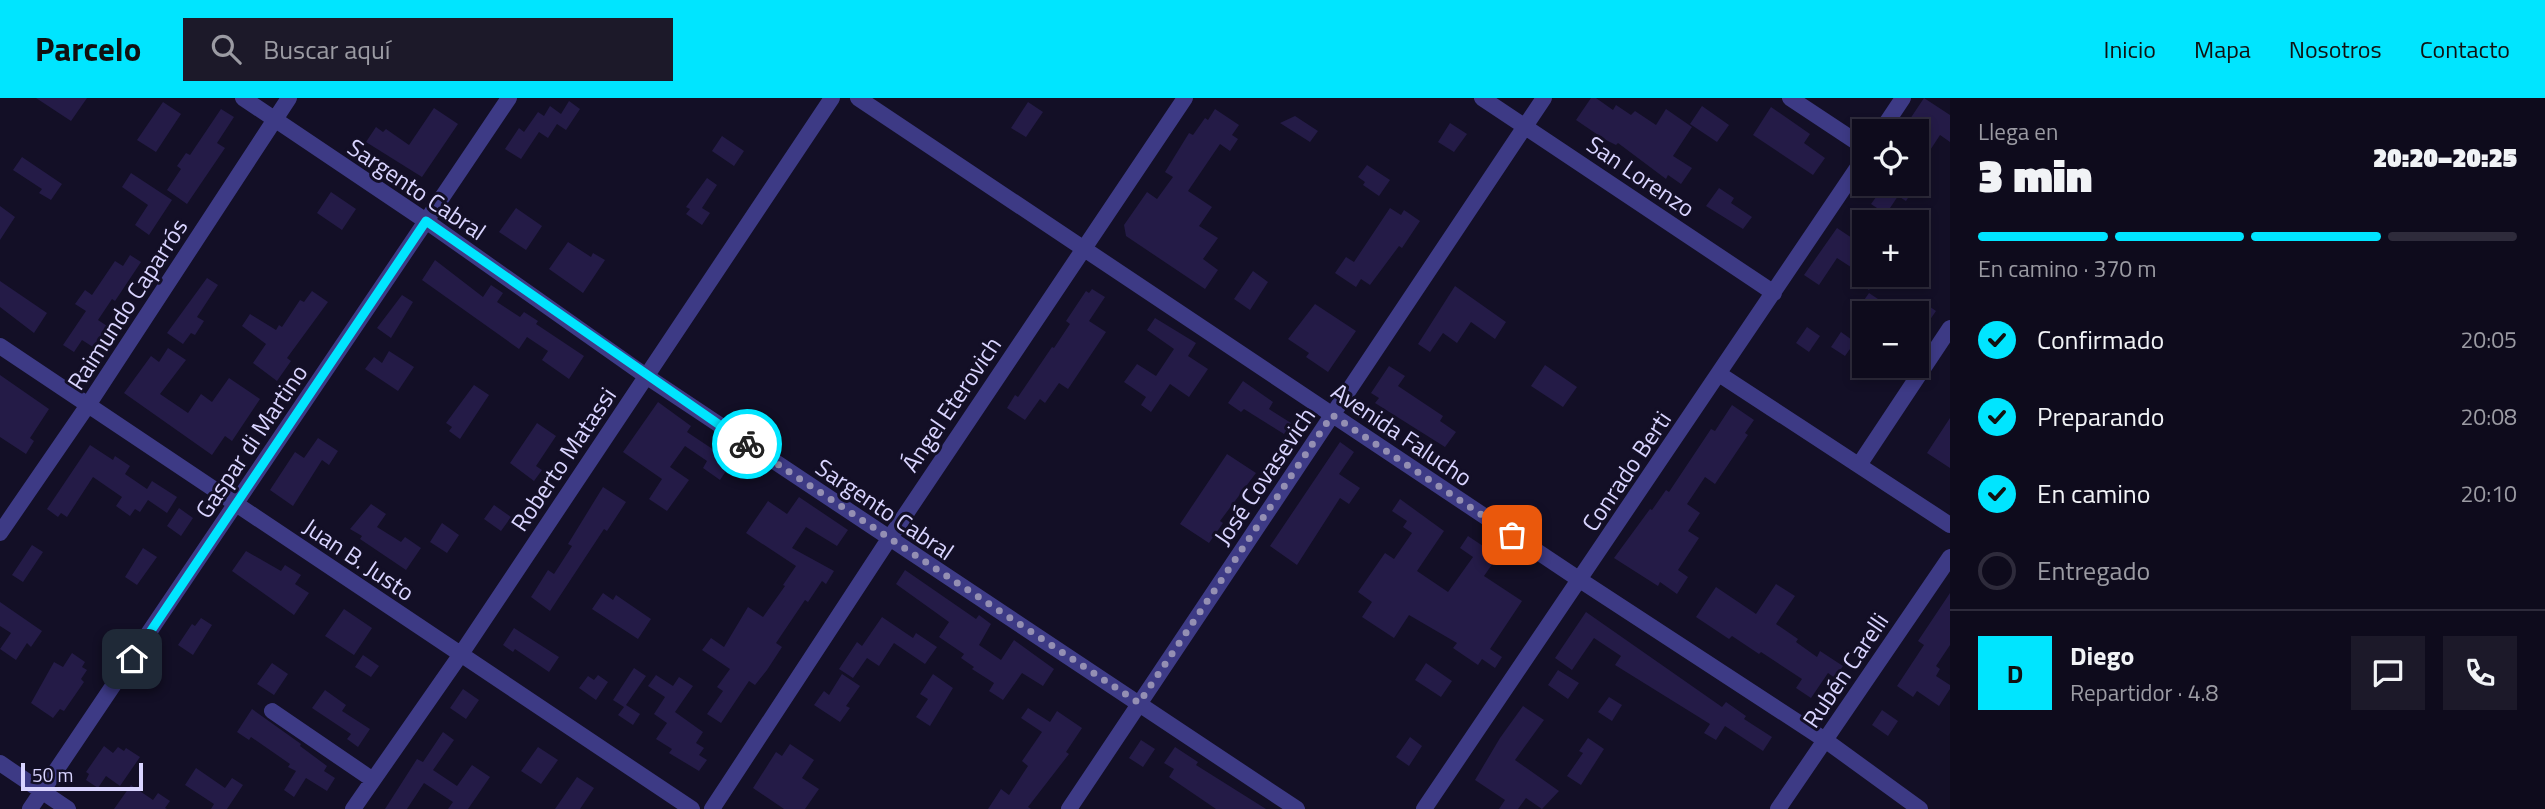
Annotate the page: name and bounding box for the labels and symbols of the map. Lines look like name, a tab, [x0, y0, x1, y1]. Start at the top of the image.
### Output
street label: San Lorenzo	[1580, 126, 1702, 226]
street label: Sargento Cabral	[340, 129, 494, 249]
street label: Raimundo Caparrós	[58, 211, 196, 397]
street label: Ángel Eterovich	[892, 329, 1010, 479]
street label: Gaspar di Martino	[186, 357, 316, 525]
street label: Avenida Falucho	[1324, 373, 1480, 495]
street label: Roberto Matassi	[501, 380, 625, 538]
street label: José Covasevich	[1204, 400, 1324, 552]
street label: Conrado Berti	[1572, 404, 1680, 538]
courier	[712, 409, 782, 479]
street label: Sargento Cabral	[808, 449, 962, 569]
pin	[1482, 505, 1542, 565]
street label: Juan B. Justo	[296, 509, 422, 609]
street label: Rubén Carelli	[1793, 605, 1897, 735]
pin	[102, 629, 162, 689]
scale bar	[21, 760, 144, 792]

